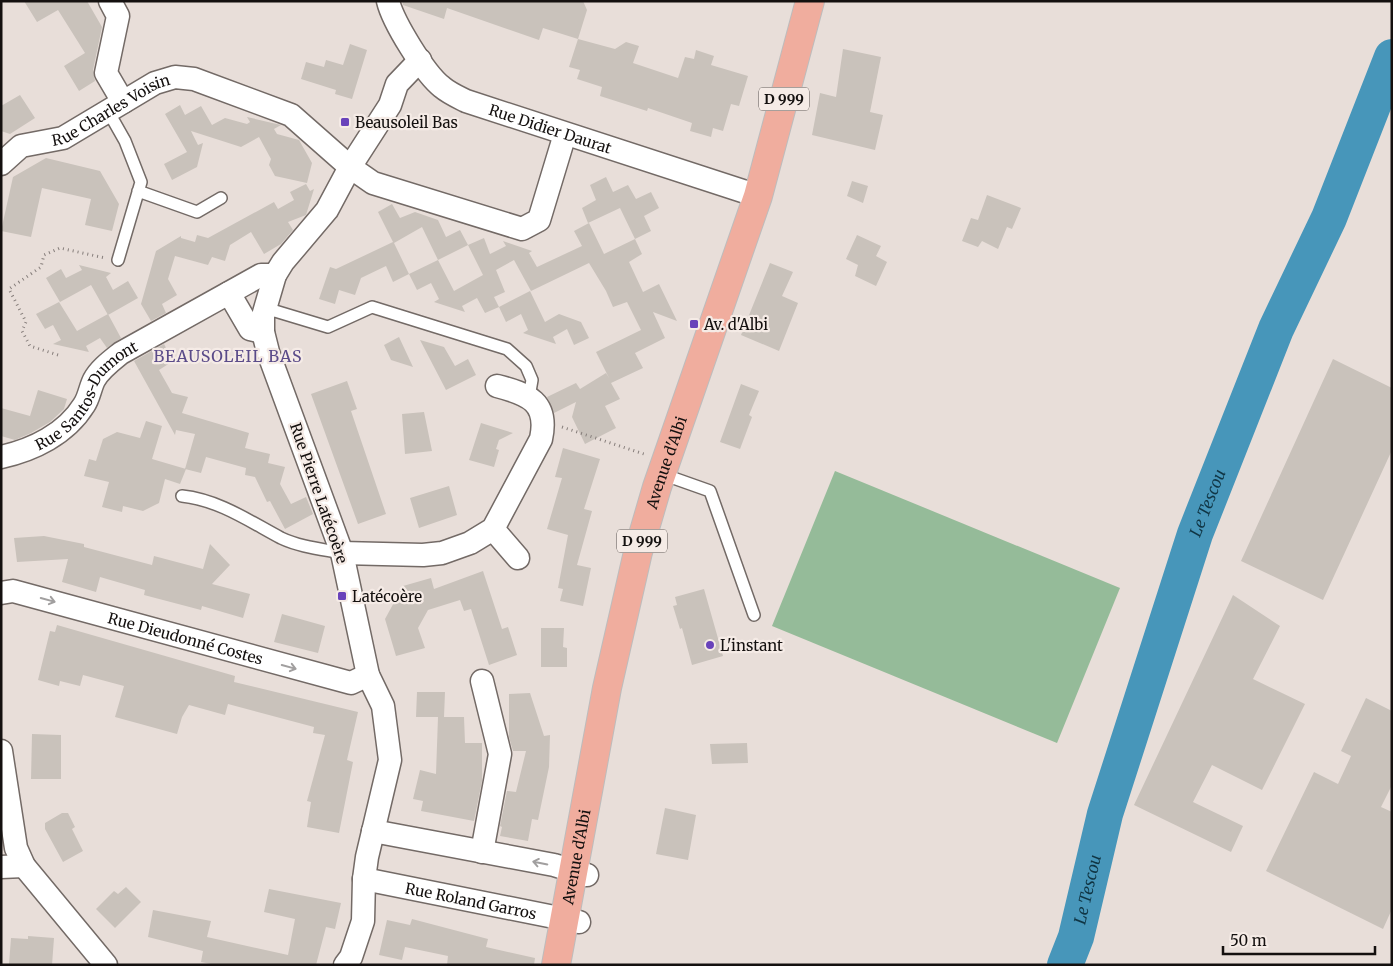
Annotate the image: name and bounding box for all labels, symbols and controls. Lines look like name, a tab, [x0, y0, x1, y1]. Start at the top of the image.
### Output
street label: Rue Charles Voisin	[50, 70, 172, 149]
road number: D 999	[759, 88, 809, 110]
street label: Rue Didier Daurat	[487, 100, 614, 157]
place label: Beausoleil Bas	[355, 113, 458, 132]
marker: Beausoleil Bas	[339, 116, 351, 128]
place label: Av. d'Albi	[703, 315, 768, 334]
marker: Av. d'Albi	[688, 318, 700, 330]
street label: Rue Santos-Dumont	[32, 336, 141, 454]
district label: BEAUSOLEIL BAS	[153, 346, 303, 366]
street label: Avenue d'Albi	[641, 414, 690, 512]
street label: Rue Pierre Latécoère	[286, 420, 352, 566]
water label: Le Tescou	[1185, 466, 1230, 540]
road number: D 999	[617, 530, 667, 552]
place label: Latécoère	[352, 587, 422, 606]
marker: Latécoère	[336, 590, 348, 602]
one-way arrow	[40, 596, 56, 606]
street label: Rue Dieudonné Costes	[106, 608, 265, 668]
place label: L'instant	[720, 636, 783, 655]
marker: L'instant	[704, 639, 716, 651]
one-way arrow	[281, 662, 297, 672]
street label: Avenue d'Albi	[558, 808, 594, 907]
water label: Le Tescou	[1069, 853, 1105, 926]
one-way arrow	[533, 858, 549, 867]
street label: Rue Roland Garros	[404, 878, 538, 923]
scale bar	[1223, 924, 1376, 956]
text: 50 m	[1230, 931, 1267, 950]

